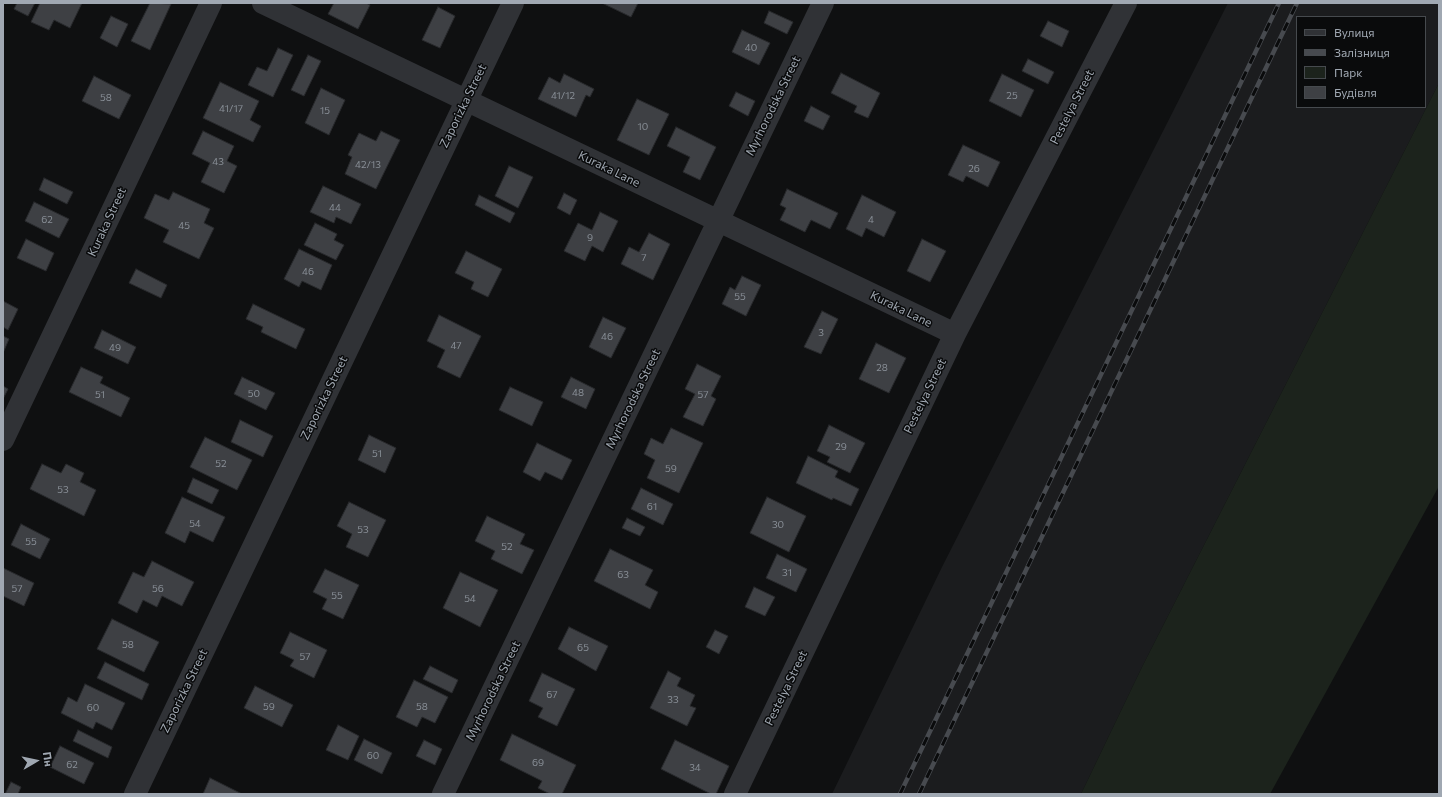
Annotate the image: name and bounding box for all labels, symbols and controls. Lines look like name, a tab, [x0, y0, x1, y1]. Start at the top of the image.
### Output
legend	[1296, 16, 1426, 108]
text: Вулиця	[1334, 25, 1375, 39]
house number: 40	[745, 42, 757, 54]
text: Залізниця	[1334, 45, 1390, 59]
street label: Myrhorodska Street	[743, 54, 803, 158]
street label: Zaporizka Street	[436, 62, 490, 150]
text: Парк	[1334, 65, 1363, 79]
street label: Pestelya Street	[1047, 67, 1097, 147]
text: Будівля	[1334, 85, 1377, 99]
house number: 41/12	[551, 90, 575, 102]
house number: 25	[1006, 90, 1018, 102]
house number: 58	[100, 92, 112, 104]
house number: 41/17	[219, 103, 243, 115]
house number: 15	[320, 105, 330, 117]
house number: 10	[638, 121, 648, 133]
street label: Kuraka Lane	[576, 148, 642, 190]
house number: 43	[212, 156, 224, 168]
house number: 42/13	[355, 159, 381, 171]
house number: 26	[968, 163, 980, 175]
street label: Kuraka Street	[85, 185, 129, 259]
house number: 44	[329, 202, 341, 214]
house number: 62	[41, 214, 53, 226]
house number: 4	[868, 214, 874, 226]
house number: 45	[178, 220, 190, 232]
house number: 9	[587, 232, 593, 244]
house number: 7	[641, 252, 647, 264]
house number: 46	[302, 266, 314, 278]
street label: Kuraka Lane	[868, 288, 934, 330]
house number: 55	[734, 291, 746, 303]
house number: 3	[818, 327, 824, 339]
house number: 46	[601, 331, 613, 343]
house number: 47	[450, 340, 462, 352]
house number: 49	[109, 342, 121, 354]
street label: Myrhorodska Street	[603, 347, 663, 451]
street label: Zaporizka Street	[297, 354, 351, 442]
street label: Pestelya Street	[901, 356, 949, 436]
house number: 28	[876, 362, 888, 374]
house number: 48	[572, 387, 584, 399]
house number: 50	[248, 388, 260, 400]
house number: 51	[95, 389, 105, 401]
house number: 57	[697, 389, 709, 401]
house number: 29	[835, 441, 847, 453]
house number: 51	[372, 448, 382, 460]
house number: 52	[215, 458, 227, 470]
house number: 59	[665, 463, 677, 475]
house number: 53	[57, 484, 69, 496]
house number: 61	[647, 501, 657, 513]
house number: 54	[189, 518, 201, 530]
house number: 30	[772, 519, 784, 531]
house number: 53	[357, 524, 369, 536]
house number: 55	[25, 536, 37, 548]
house number: 52	[501, 541, 513, 553]
house number: 31	[782, 567, 792, 579]
house number: 63	[617, 569, 629, 581]
house number: 57	[11, 583, 23, 595]
house number: 56	[152, 583, 164, 595]
house number: 55	[331, 590, 343, 602]
house number: 54	[464, 593, 476, 605]
house number: 58	[122, 639, 134, 651]
street label: Myrhorodska Street	[463, 639, 523, 743]
house number: 65	[577, 642, 589, 654]
street label: Zaporizka Street	[157, 647, 211, 735]
street label: Pestelya Street	[762, 648, 810, 728]
house number: 57	[299, 651, 311, 663]
house number: 67	[546, 689, 558, 701]
house number: 33	[667, 694, 679, 706]
house number: 59	[263, 701, 275, 713]
house number: 58	[416, 701, 428, 713]
house number: 60	[87, 702, 99, 714]
north arrow	[16, 741, 56, 781]
house number: 60	[367, 750, 379, 762]
text: Пн	[41, 751, 56, 767]
house number: 69	[532, 757, 544, 769]
house number: 62	[66, 759, 78, 771]
house number: 34	[689, 762, 701, 774]

